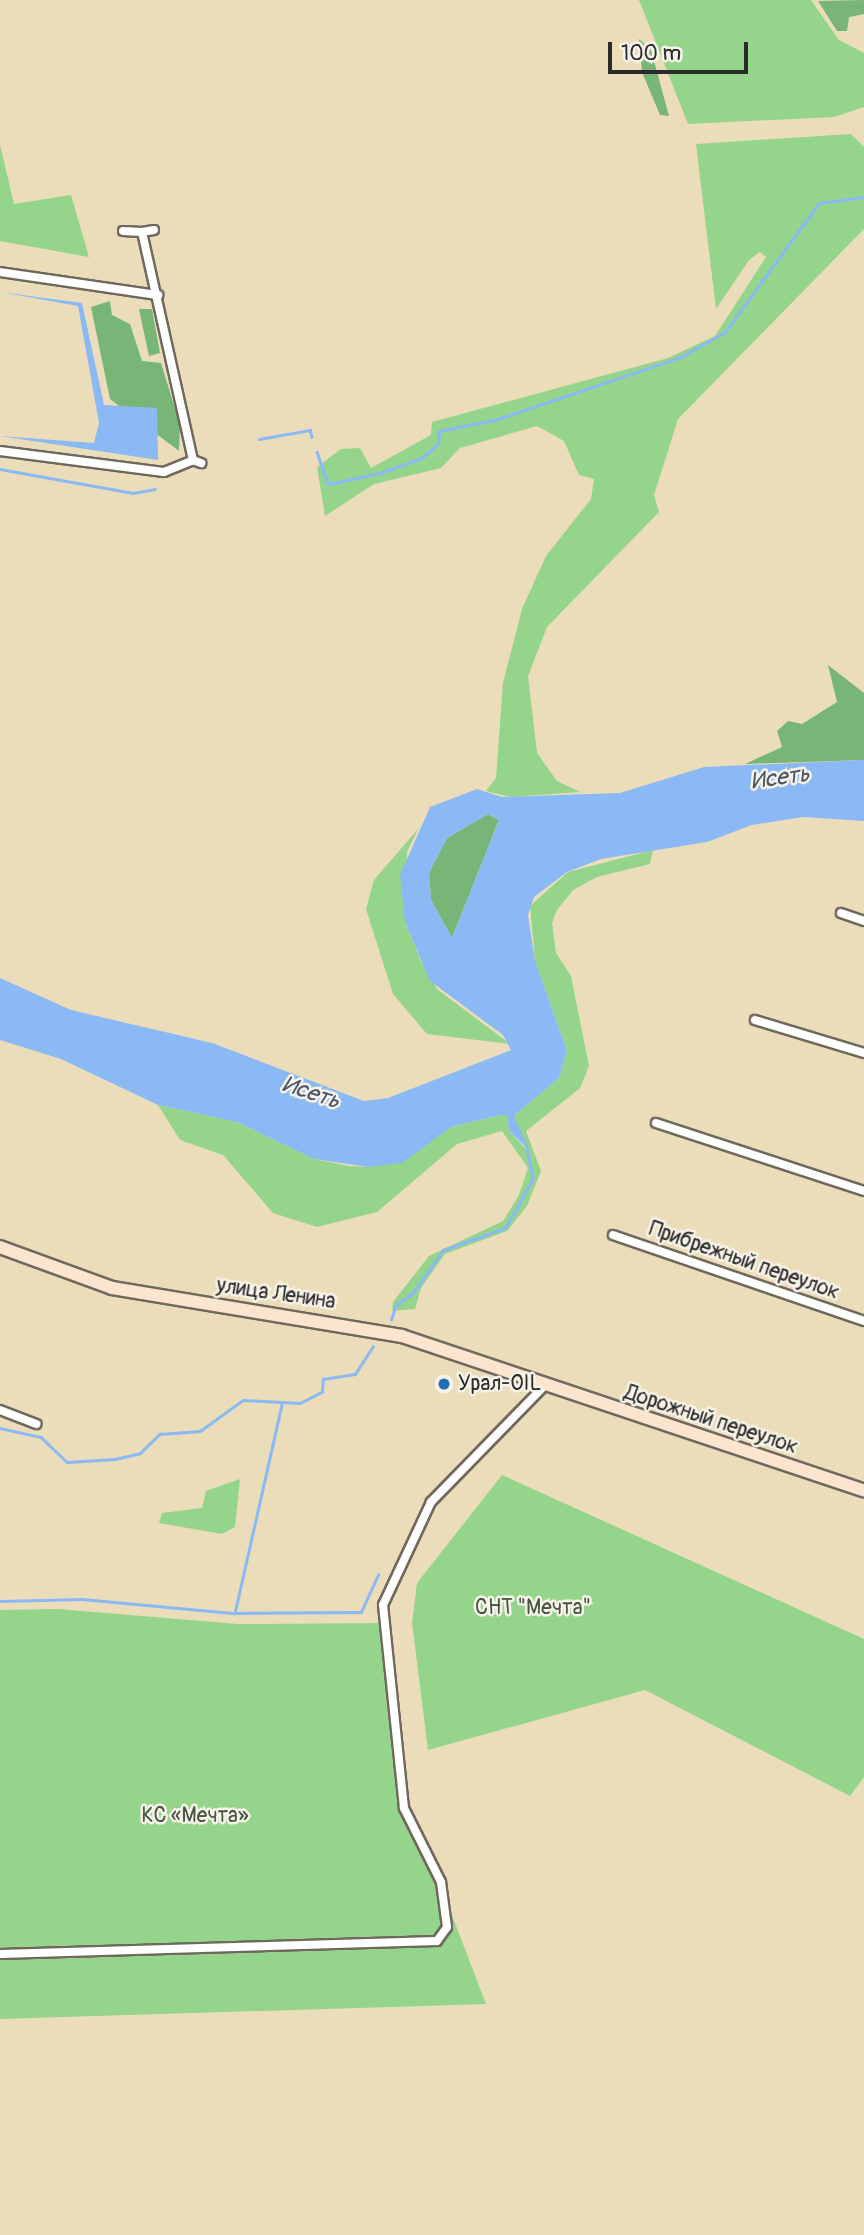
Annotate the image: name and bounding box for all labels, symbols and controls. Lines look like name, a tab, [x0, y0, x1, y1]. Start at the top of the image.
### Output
scale bar	[612, 28, 752, 72]
text: 100 m	[621, 40, 681, 67]
water label: Исеть	[749, 760, 811, 796]
water label: Исеть	[279, 1071, 343, 1115]
street label: Прибрежный переулок	[646, 1217, 842, 1305]
street label: улица Ленина	[215, 1273, 337, 1315]
place label: Урал-OIL	[458, 1371, 541, 1397]
marker: Урал-OIL	[436, 1376, 452, 1392]
street label: Дорожный переулок	[621, 1380, 801, 1460]
park label: СНТ "Мечта"	[475, 1595, 591, 1621]
park label: КС «Мечта»	[141, 1803, 249, 1829]

